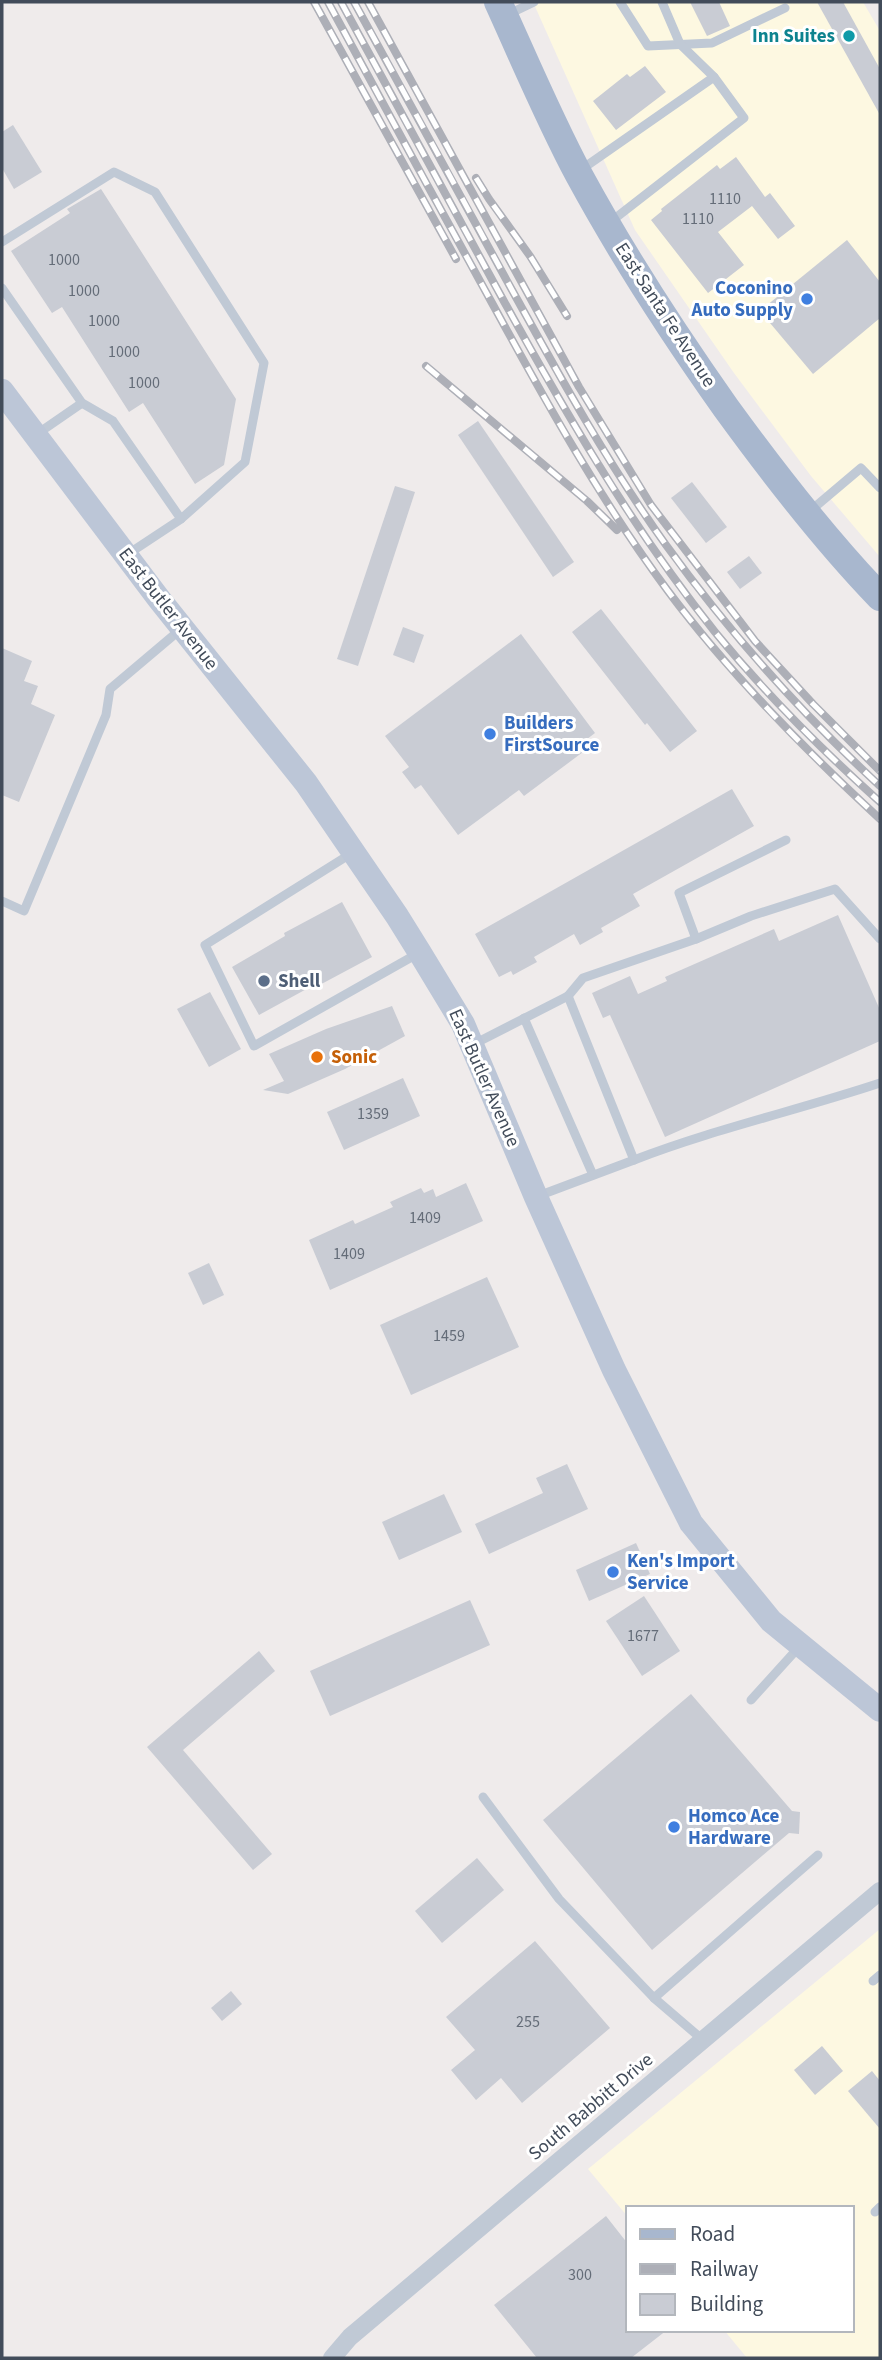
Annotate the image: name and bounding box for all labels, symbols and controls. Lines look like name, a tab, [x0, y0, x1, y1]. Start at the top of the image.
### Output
place label: Inn Suites	[752, 23, 835, 50]
marker: Inn Suites	[841, 28, 857, 44]
house number: 1110	[709, 188, 741, 210]
house number: 1110	[682, 208, 714, 230]
street label: East Santa Fe Avenue	[608, 237, 722, 393]
house number: 1000	[48, 249, 80, 271]
place label: Coconino Auto Supply	[691, 275, 793, 324]
house number: 1000	[68, 280, 100, 302]
marker: Coconino Auto Supply	[799, 291, 815, 307]
house number: 1000	[88, 310, 120, 332]
house number: 1000	[108, 341, 140, 363]
house number: 1000	[128, 372, 160, 394]
street label: East Butler Avenue	[112, 542, 224, 676]
place label: Builders FirstSource	[504, 710, 600, 759]
marker: Builders FirstSource	[482, 726, 498, 742]
place label: Shell	[278, 968, 321, 995]
marker: Shell	[256, 973, 272, 989]
street label: East Butler Avenue	[441, 1005, 527, 1151]
place label: Sonic	[331, 1044, 377, 1071]
marker: Sonic	[309, 1049, 325, 1065]
house number: 1359	[357, 1103, 389, 1125]
house number: 1409	[409, 1207, 441, 1229]
house number: 1409	[333, 1243, 365, 1265]
house number: 1459	[433, 1325, 465, 1347]
place label: Ken's Import Service	[627, 1548, 735, 1597]
marker: Ken's Import Service	[605, 1564, 621, 1580]
house number: 1677	[627, 1625, 659, 1647]
place label: Homco Ace Hardware	[688, 1803, 780, 1852]
marker: Homco Ace Hardware	[666, 1819, 682, 1835]
house number: 255	[516, 2011, 540, 2033]
street label: South Babbitt Drive	[523, 2047, 659, 2167]
legend	[626, 2206, 854, 2332]
text: Road	[690, 2219, 735, 2249]
text: Railway	[690, 2254, 758, 2284]
house number: 300	[568, 2264, 592, 2286]
text: Building	[690, 2289, 764, 2319]

